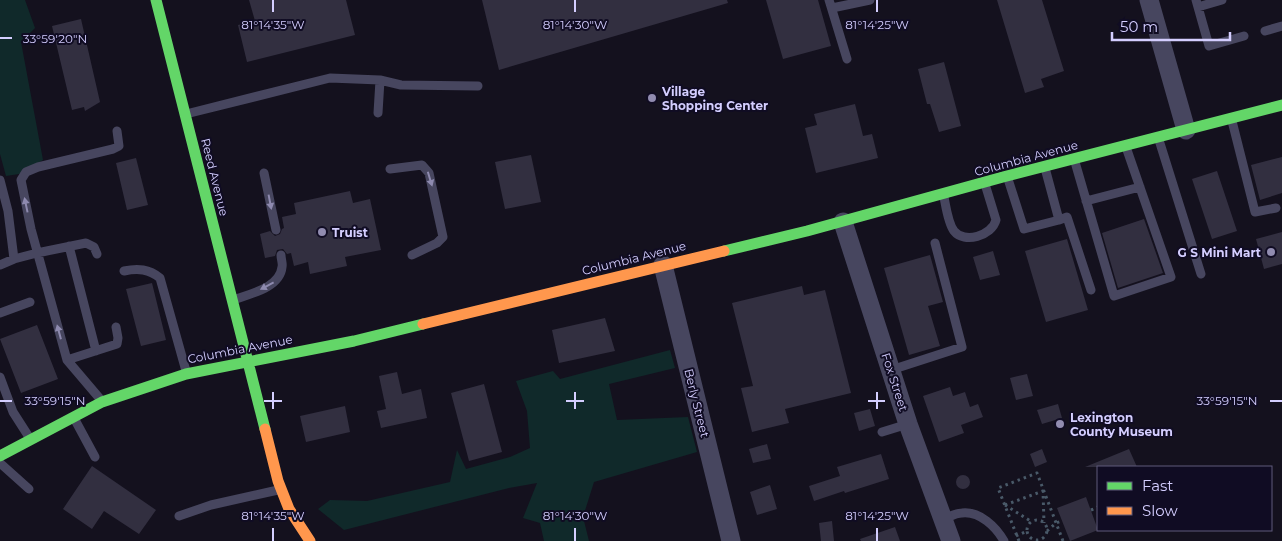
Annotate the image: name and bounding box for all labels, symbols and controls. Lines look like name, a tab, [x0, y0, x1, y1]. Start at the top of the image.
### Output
scale bar	[1112, 10, 1230, 42]
text: 81°14'35"W	[241, 17, 305, 32]
text: 81°14'30"W	[543, 17, 607, 32]
text: 81°14'25"W	[845, 17, 909, 32]
text: 50 m	[1120, 17, 1158, 36]
text: 33°59'20"N	[23, 31, 87, 46]
place label: Village Shopping Center	[661, 84, 768, 113]
marker: Village Shopping Center	[646, 92, 658, 104]
street label: Reed Avenue	[198, 136, 232, 218]
street label: Columbia Avenue	[973, 137, 1079, 179]
one-way arrow	[426, 172, 434, 187]
one-way arrow	[266, 194, 274, 209]
one-way arrow	[22, 198, 30, 213]
place label: Truist	[332, 225, 369, 240]
marker: Truist	[316, 226, 328, 238]
street label: Columbia Avenue	[580, 238, 688, 278]
place label: G S Mini Mart	[1177, 245, 1262, 260]
marker: G S Mini Mart	[1265, 246, 1277, 258]
one-way arrow	[260, 282, 274, 290]
one-way arrow	[55, 325, 63, 340]
street label: Columbia Avenue	[186, 331, 294, 367]
street label: Fox Street	[879, 351, 912, 413]
street label: Berly Street	[681, 367, 713, 439]
text: 33°59'15"N	[25, 393, 85, 408]
text: 33°59'15"N	[1197, 393, 1257, 408]
place label: Lexington County Museum	[1070, 410, 1173, 439]
marker: Lexington County Museum	[1054, 418, 1066, 430]
legend	[1097, 466, 1272, 531]
text: Fast	[1142, 476, 1173, 495]
text: Slow	[1142, 501, 1178, 520]
text: 81°14'35"W	[241, 508, 305, 523]
text: 81°14'30"W	[543, 508, 607, 523]
text: 81°14'25"W	[845, 508, 909, 523]

